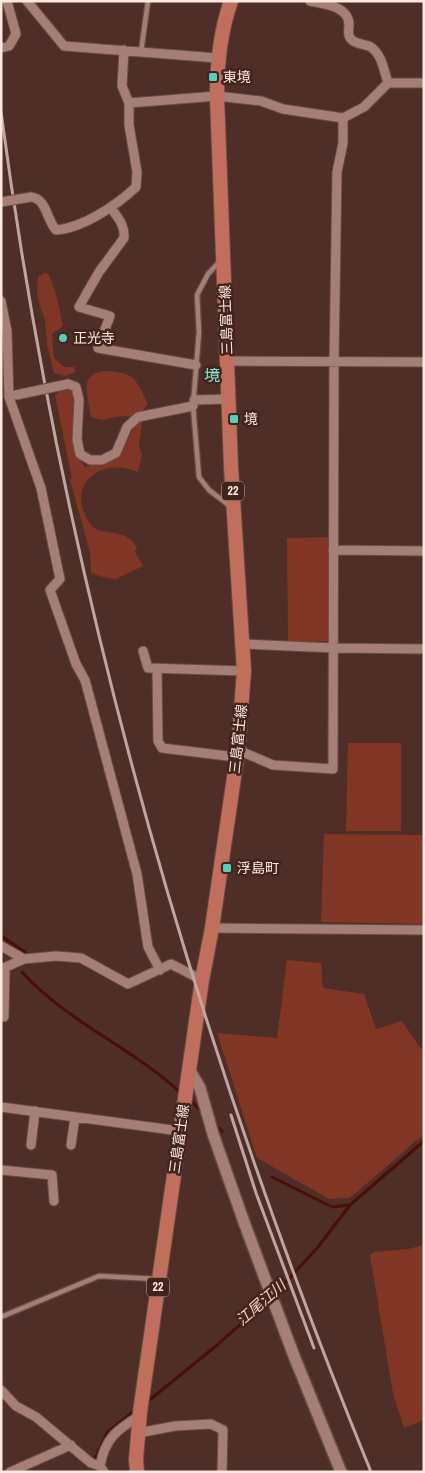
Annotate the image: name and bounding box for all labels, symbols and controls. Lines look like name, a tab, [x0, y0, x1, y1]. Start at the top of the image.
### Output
place label: 東境	[223, 68, 251, 86]
marker: 東境	[207, 71, 219, 83]
street label: 三島富士線	[216, 285, 236, 355]
place label: 正光寺	[73, 329, 115, 347]
marker: 正光寺	[57, 332, 69, 344]
district label: 境	[204, 364, 220, 386]
place label: 境	[244, 410, 258, 428]
marker: 境	[228, 413, 240, 425]
road number: 22	[222, 482, 244, 501]
street label: 三島富士線	[225, 703, 251, 775]
place label: 浮島町	[237, 859, 279, 877]
marker: 浮島町	[221, 862, 233, 874]
street label: 三島富士線	[165, 1103, 193, 1175]
water label: 江尾江川	[231, 1274, 292, 1330]
road number: 22	[147, 1277, 169, 1296]

